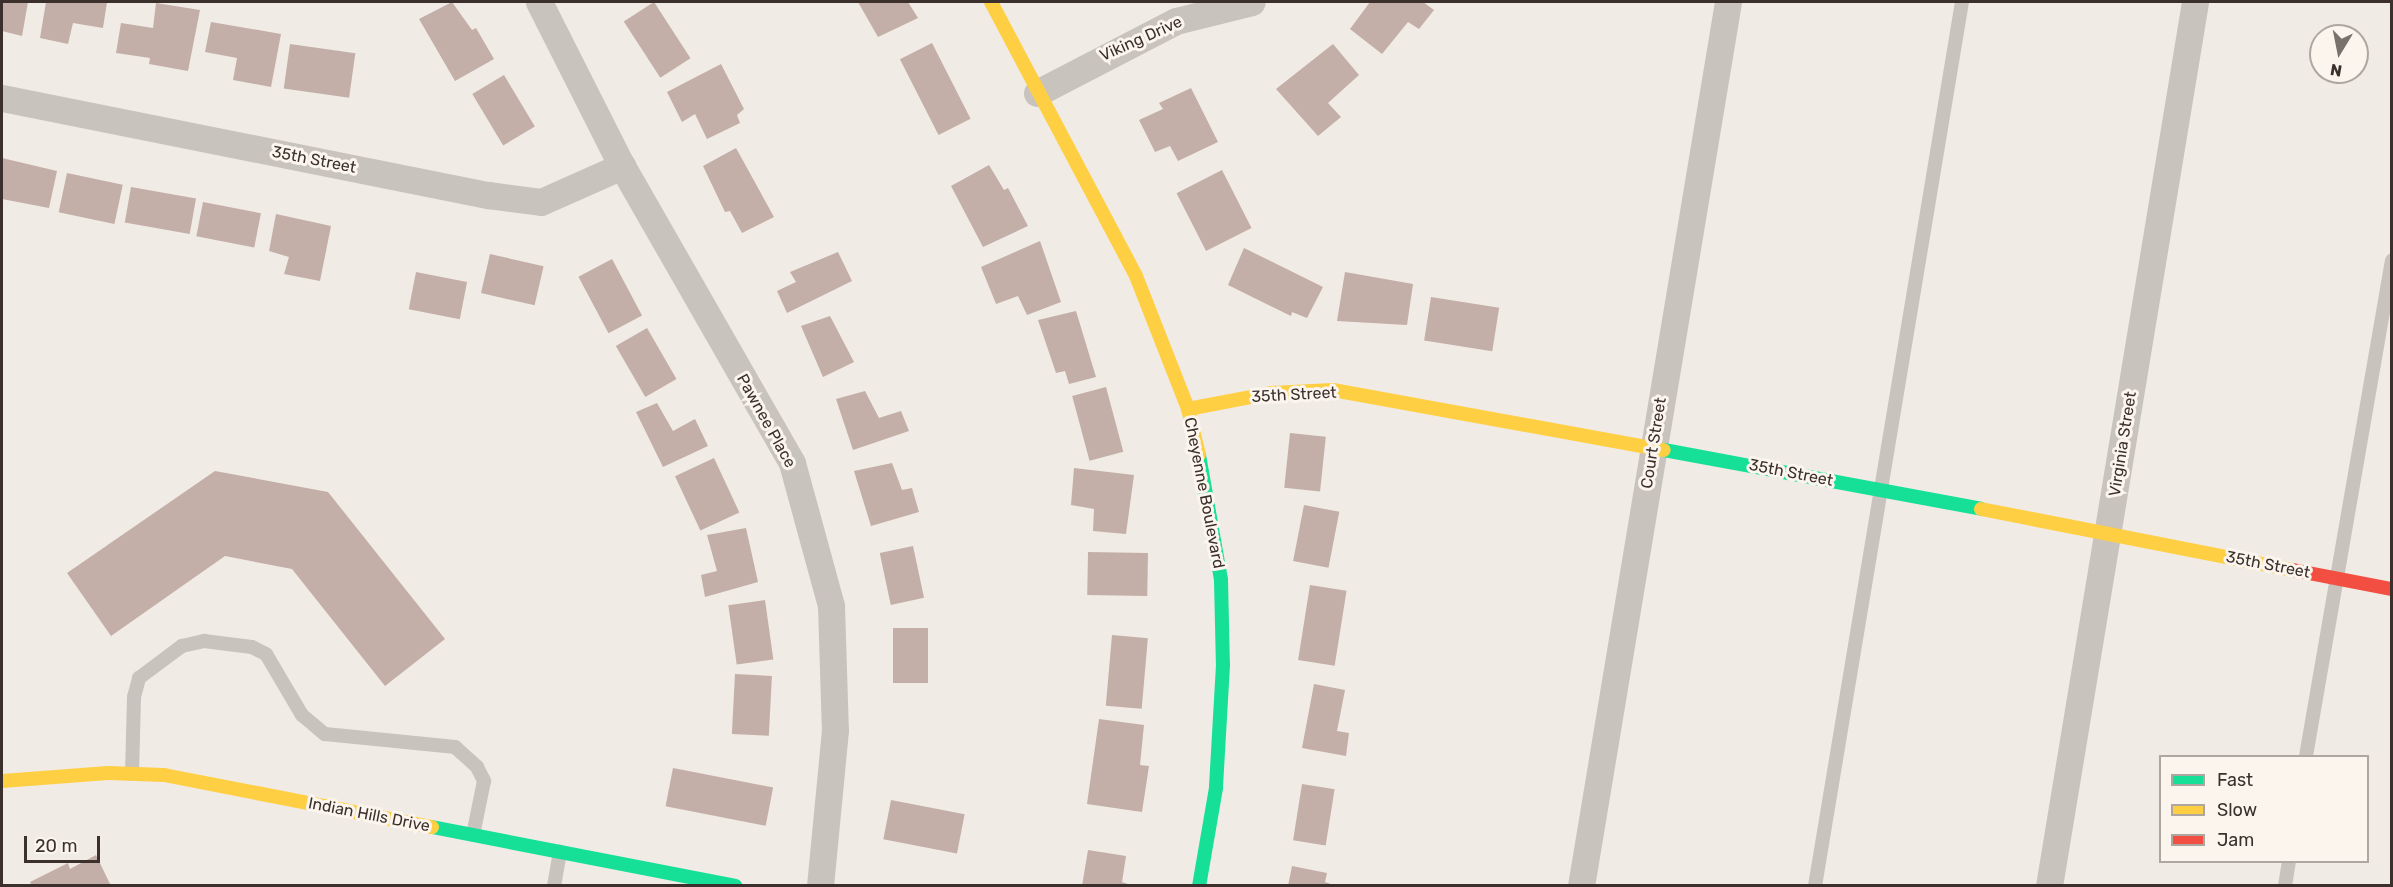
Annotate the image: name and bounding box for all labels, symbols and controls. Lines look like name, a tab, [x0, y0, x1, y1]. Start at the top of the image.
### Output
street label: Viking Drive	[1097, 12, 1185, 66]
north arrow	[2309, 24, 2369, 84]
text: N	[2329, 60, 2343, 81]
street label: 35th Street	[270, 142, 358, 178]
street label: Pawnee Place	[732, 371, 800, 471]
street label: 35th Street	[1251, 383, 1337, 407]
street label: Virginia Street	[2105, 390, 2141, 498]
street label: Court Street	[1637, 396, 1671, 490]
street label: Cheyenne Boulevard	[1180, 416, 1228, 570]
street label: 35th Street	[1747, 455, 1835, 491]
street label: 35th Street	[2224, 547, 2312, 583]
legend	[2159, 755, 2369, 863]
text: Fast	[2217, 769, 2253, 791]
street label: Indian Hills Drive	[307, 794, 431, 836]
text: Slow	[2217, 799, 2257, 821]
scale bar	[27, 824, 104, 862]
text: Jam	[2217, 829, 2254, 851]
text: 20 m	[35, 835, 77, 857]

